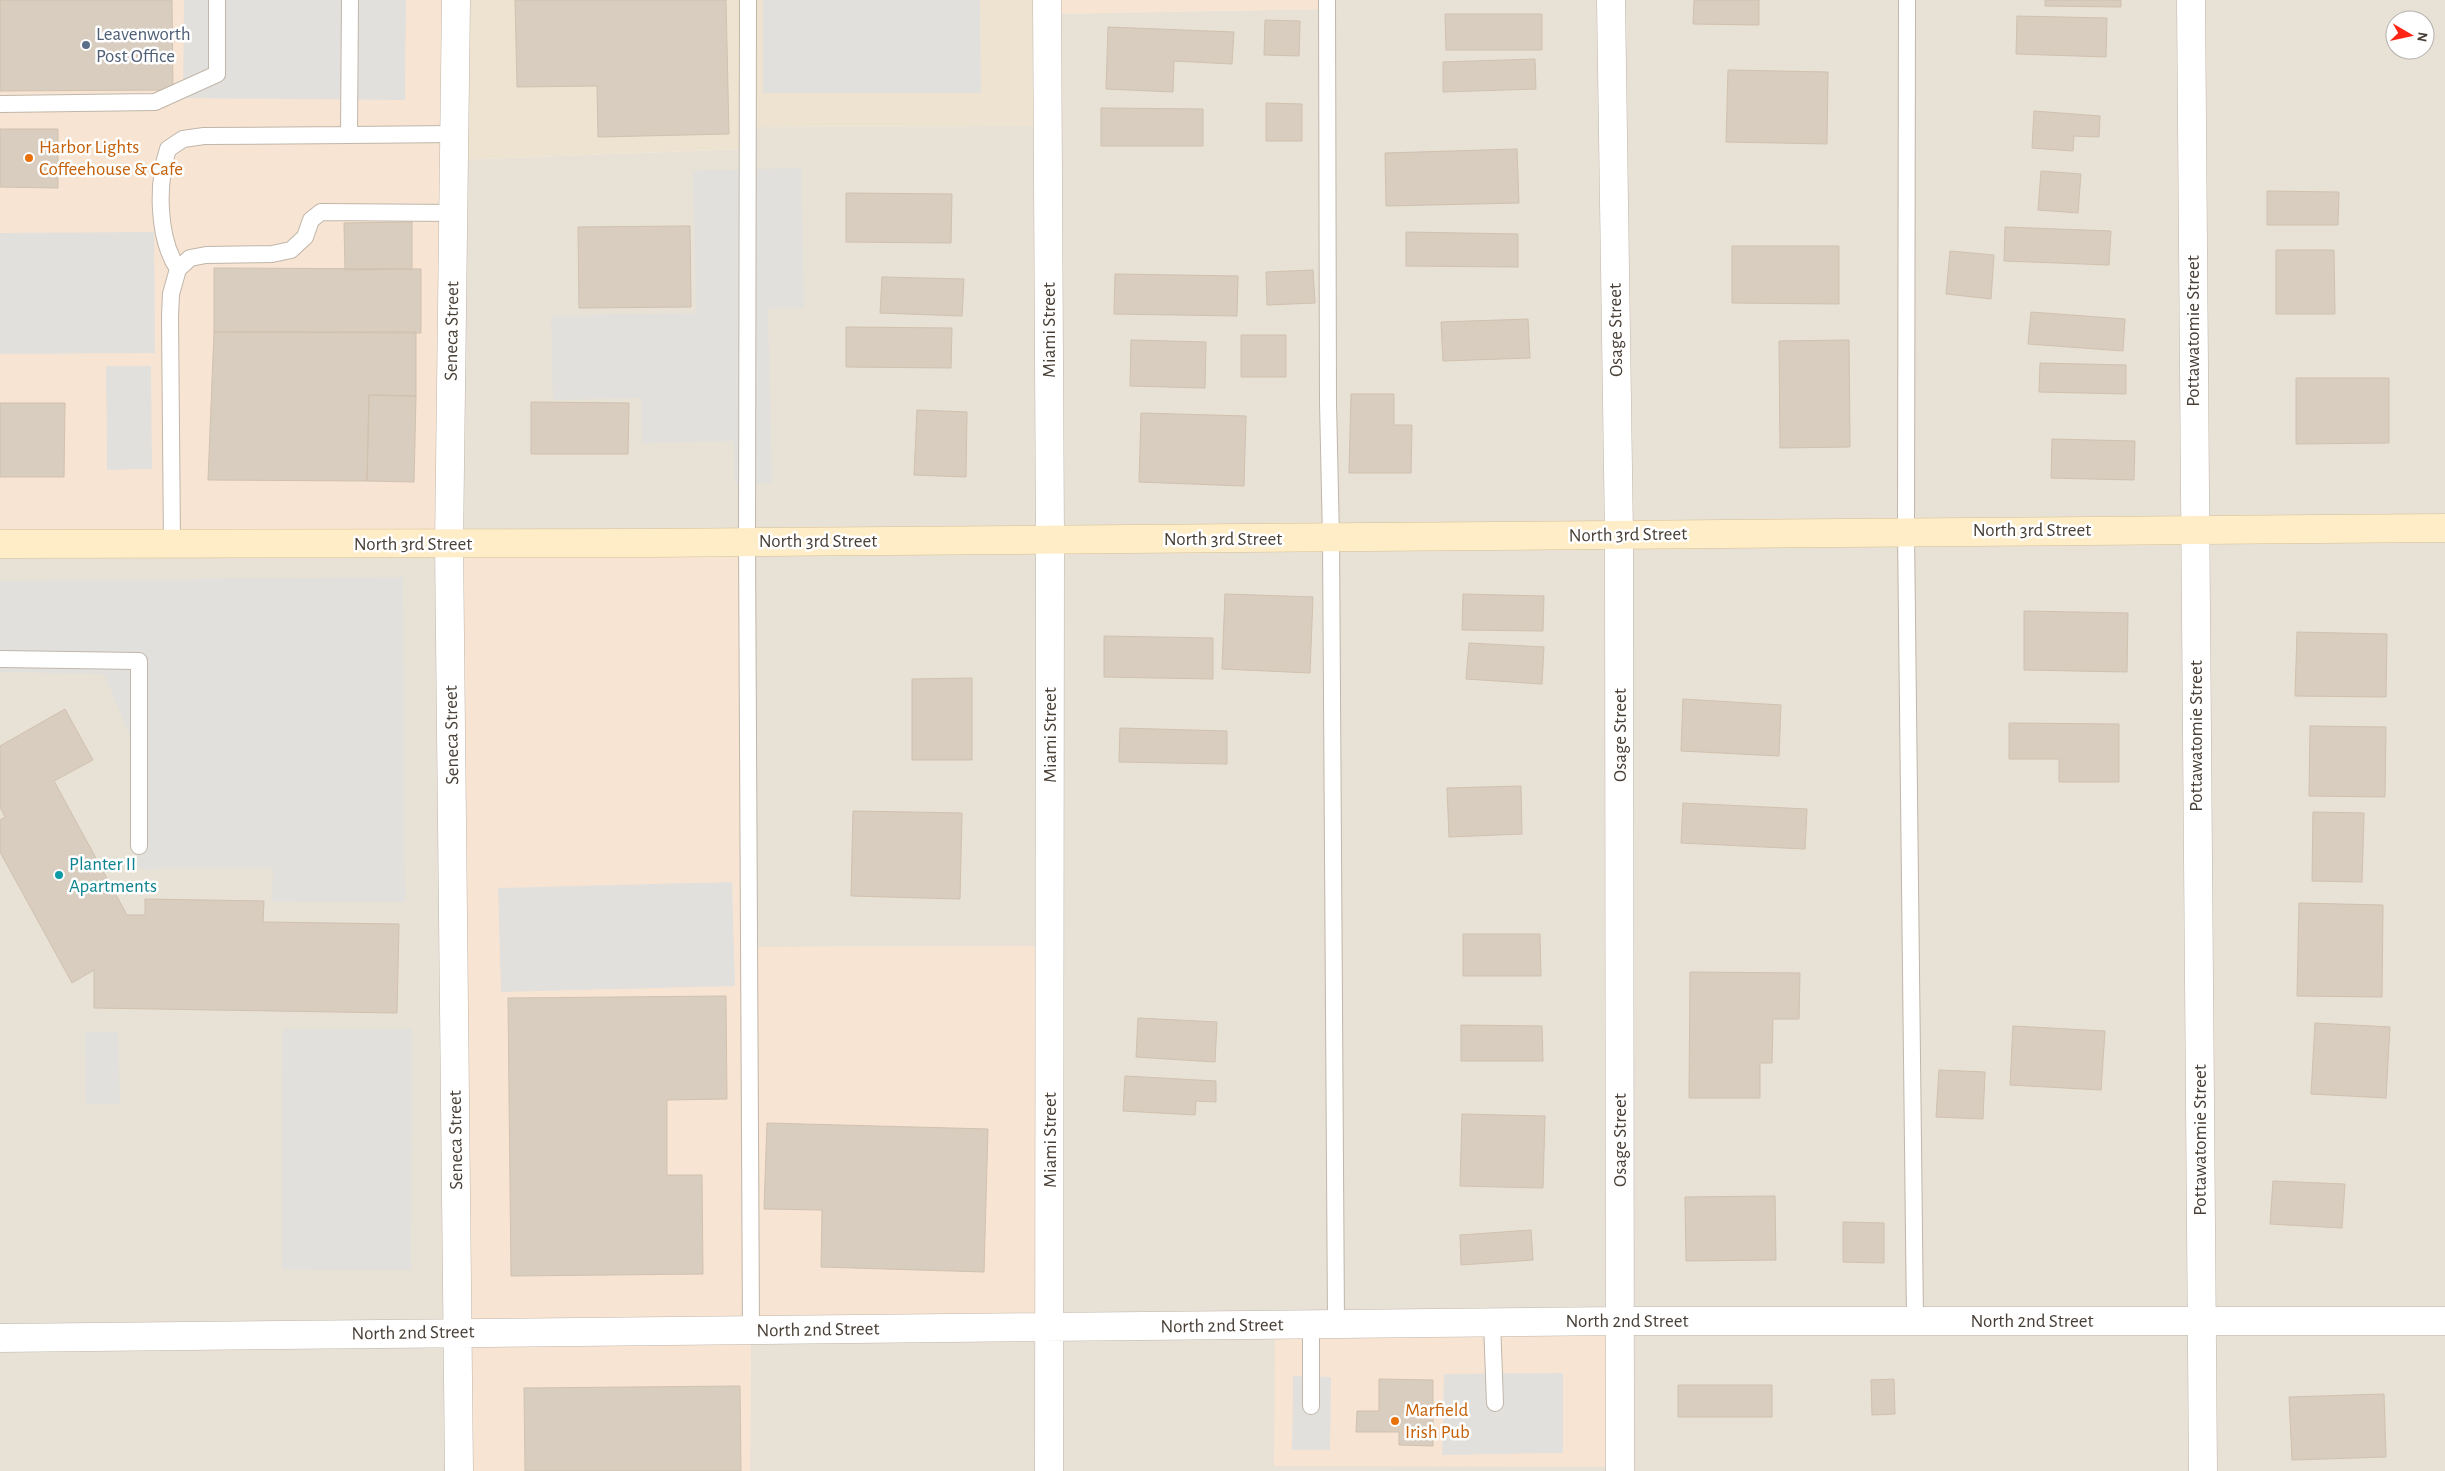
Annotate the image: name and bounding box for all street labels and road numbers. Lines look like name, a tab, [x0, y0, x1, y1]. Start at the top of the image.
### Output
street label: Pottawatomie Street	[2184, 255, 2203, 407]
street label: Seneca Street	[442, 281, 462, 381]
street label: Miami Street	[1040, 282, 1059, 378]
street label: Osage Street	[1606, 283, 1626, 377]
street label: North 3rd Street	[1973, 521, 2091, 540]
street label: North 3rd Street	[1569, 524, 1687, 546]
street label: North 3rd Street	[1164, 530, 1282, 549]
street label: North 3rd Street	[759, 532, 877, 551]
street label: North 3rd Street	[354, 535, 472, 554]
street label: Pottawatomie Street	[2187, 660, 2206, 812]
street label: Seneca Street	[442, 685, 462, 785]
street label: Miami Street	[1041, 687, 1060, 783]
street label: Osage Street	[1611, 688, 1630, 782]
street label: Pottawatomie Street	[2191, 1064, 2210, 1216]
street label: Seneca Street	[446, 1090, 466, 1190]
street label: Miami Street	[1041, 1092, 1060, 1188]
street label: Osage Street	[1611, 1093, 1630, 1187]
street label: North 2nd Street	[1565, 1312, 1689, 1331]
street label: North 2nd Street	[1970, 1312, 2094, 1331]
street label: North 2nd Street	[1160, 1315, 1284, 1337]
street label: North 2nd Street	[756, 1319, 880, 1341]
street label: North 2nd Street	[351, 1322, 475, 1344]

